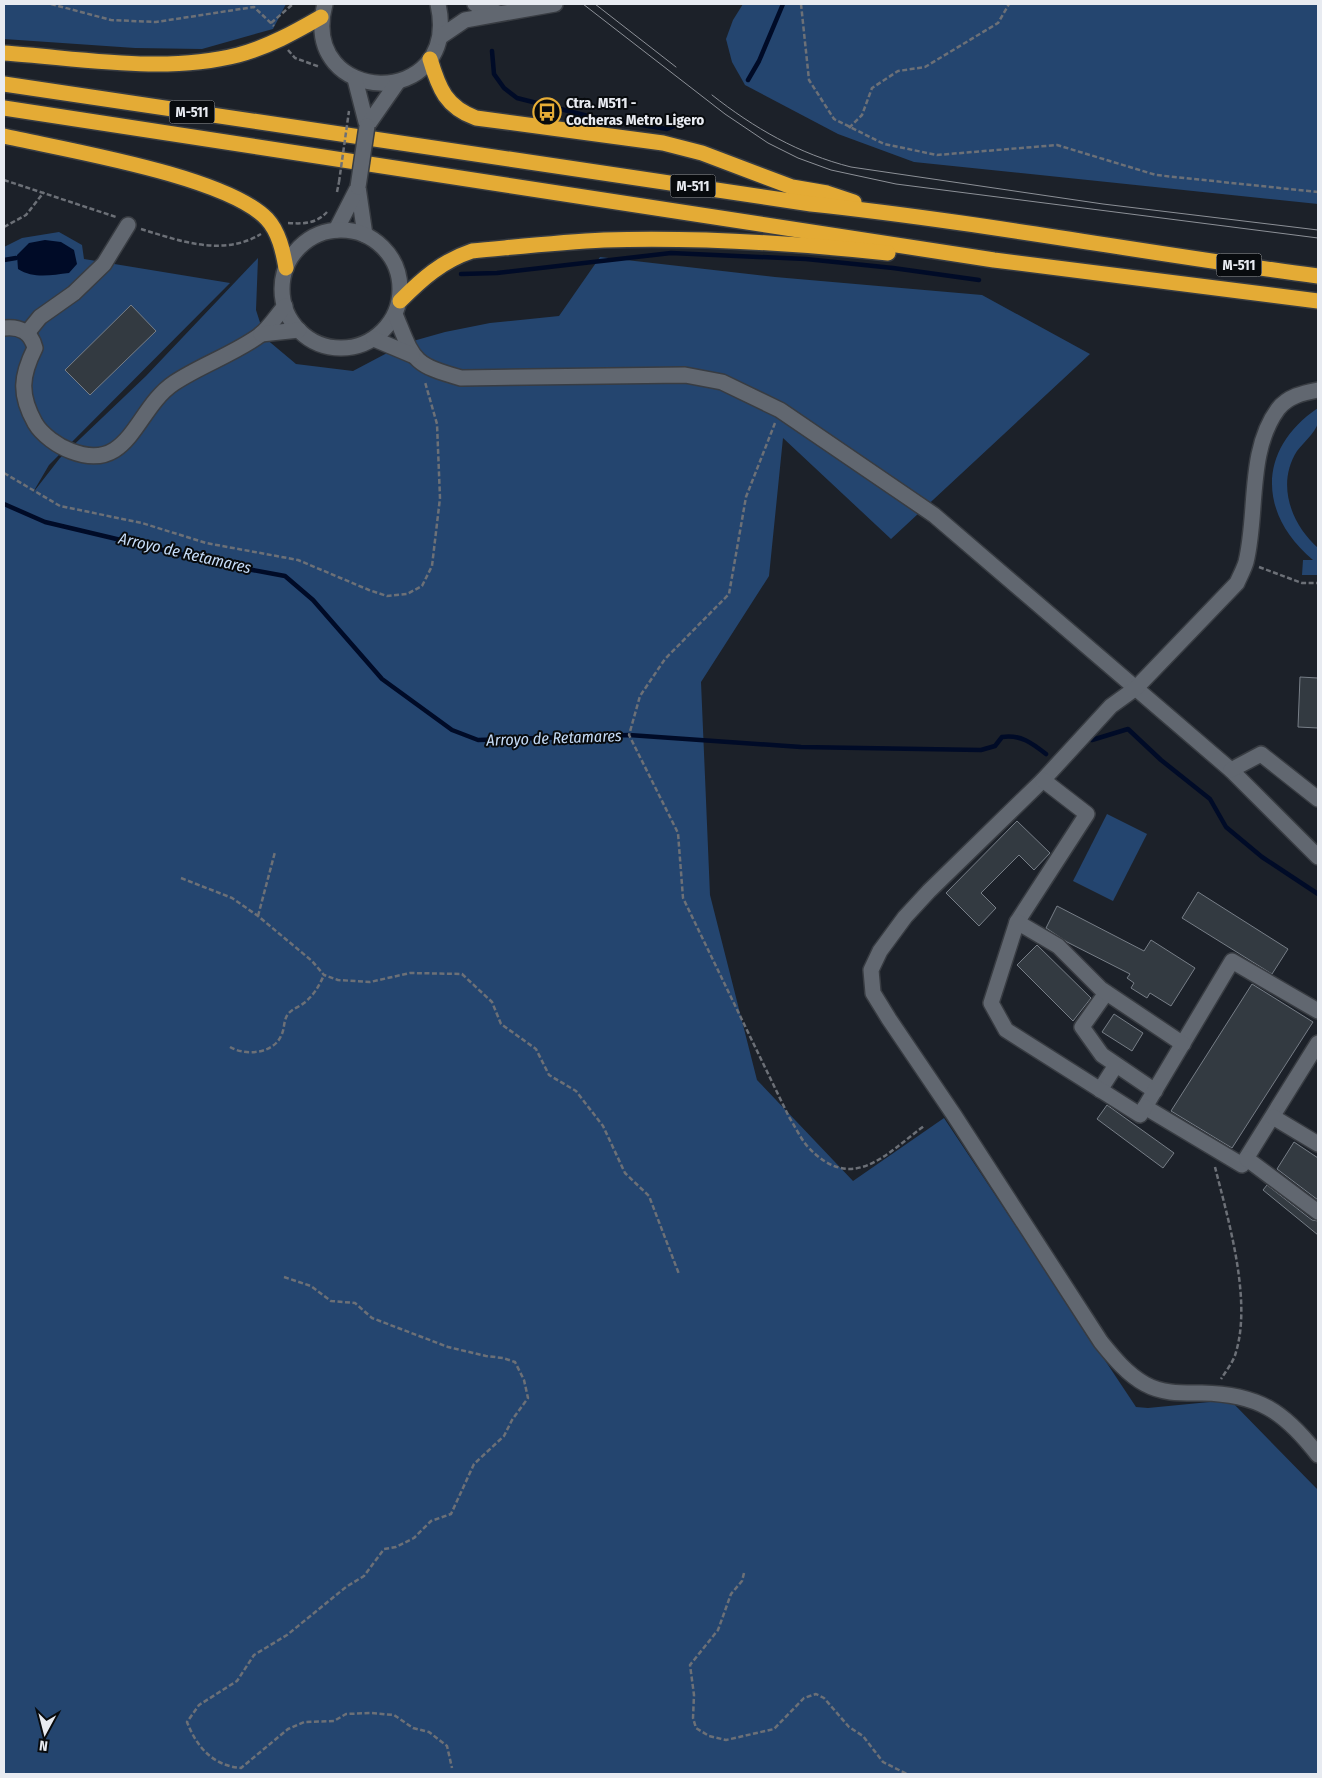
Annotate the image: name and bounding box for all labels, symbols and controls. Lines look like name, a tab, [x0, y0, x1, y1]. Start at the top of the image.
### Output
place label: Ctra. M511 - Cocheras Metro Ligero	[566, 94, 704, 129]
bus stop icon: Ctra. M511 - Cocheras Metro Ligero	[532, 97, 562, 127]
road number: M-511	[170, 100, 214, 124]
road number: M-511	[670, 175, 716, 198]
road number: M-511	[1216, 254, 1262, 276]
water label: Arroyo de Retamares	[116, 528, 253, 578]
water label: Arroyo de Retamares	[485, 726, 622, 750]
north arrow	[20, 1708, 70, 1758]
text: N	[38, 1736, 49, 1754]

